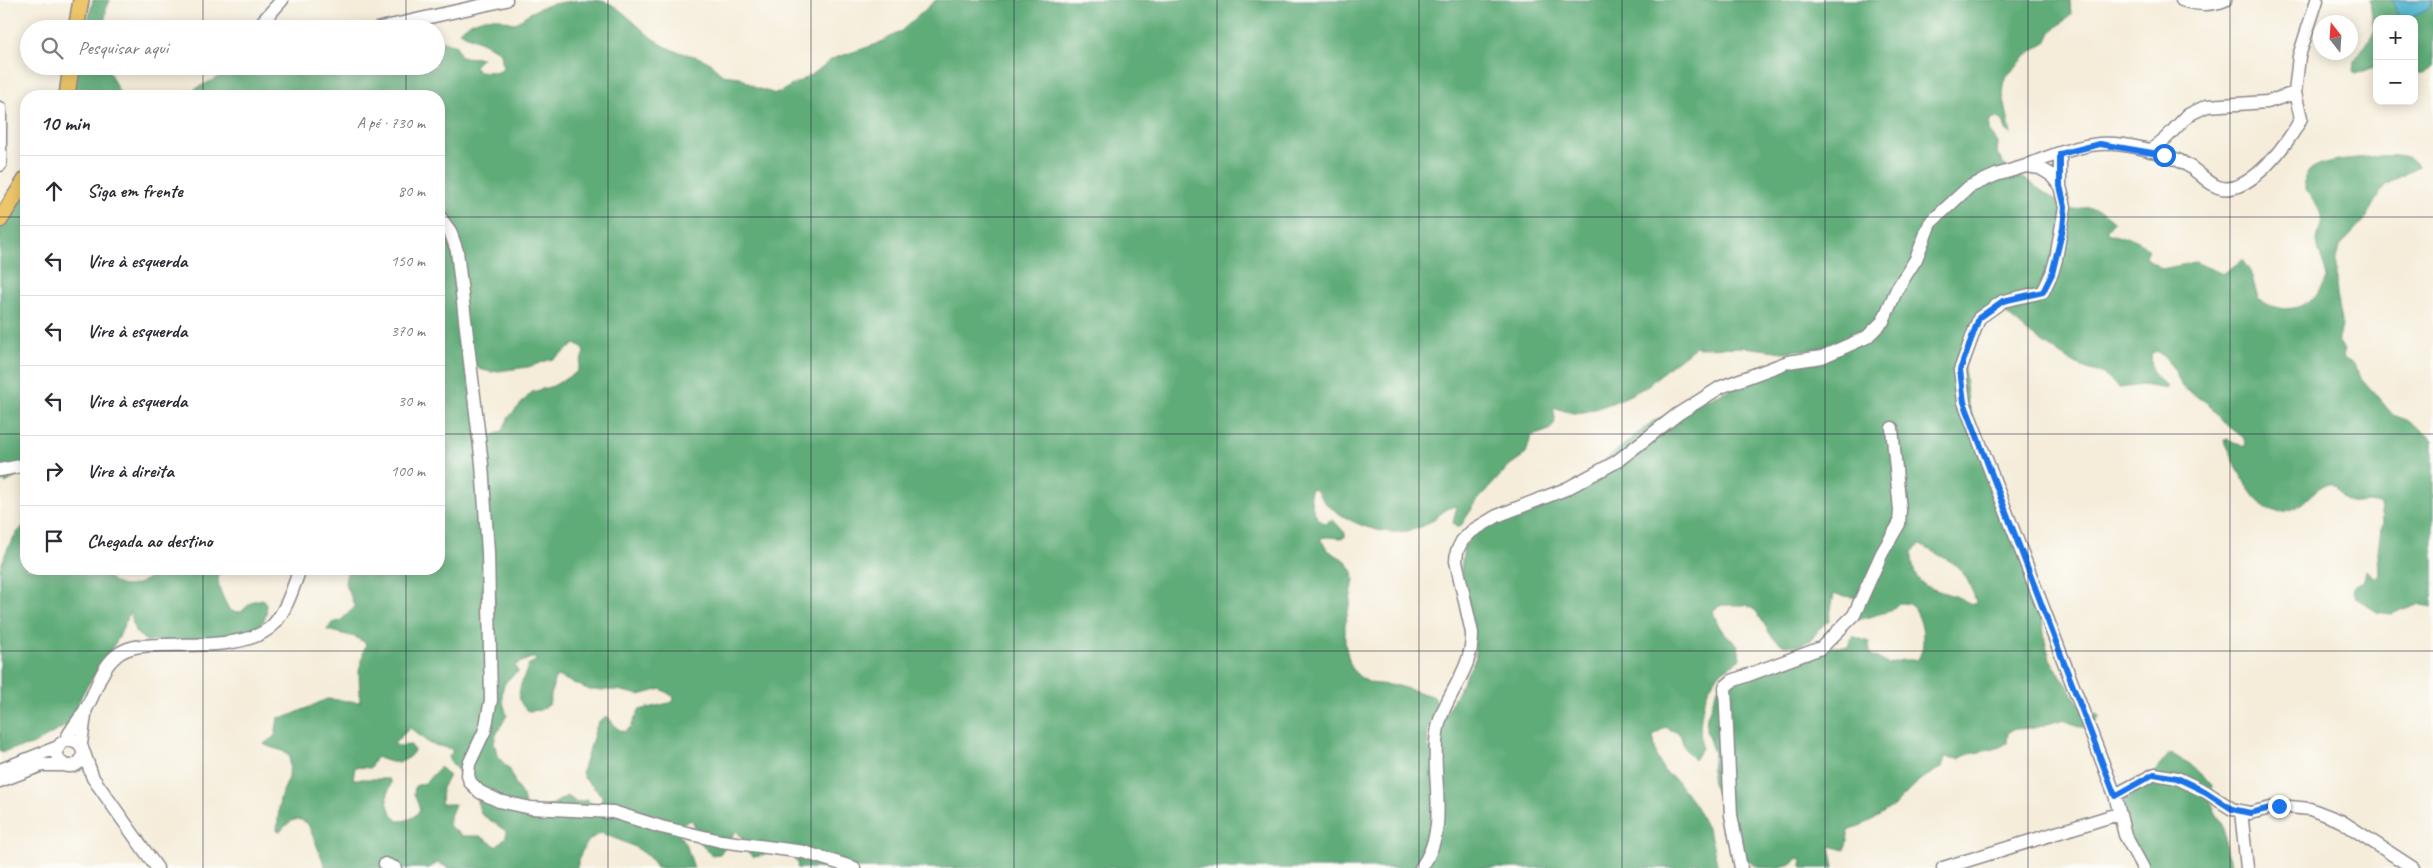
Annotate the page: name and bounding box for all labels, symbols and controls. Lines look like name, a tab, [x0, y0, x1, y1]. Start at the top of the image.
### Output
north arrow	[2313, 15, 2358, 60]
map controls	[2373, 15, 2418, 105]
button: +	[2373, 15, 2418, 60]
search box	[20, 20, 445, 75]
icon: search	[38, 34, 66, 62]
text: Pesquisar aqui	[78, 36, 168, 60]
button: −	[2373, 60, 2418, 105]
text: 10 min	[40, 110, 90, 136]
text: A pé · 730 m	[357, 113, 425, 133]
route start	[2153, 144, 2176, 167]
icon: ahead	[40, 177, 68, 205]
text: Siga em frente	[87, 179, 183, 203]
text: 80 m	[398, 181, 425, 201]
icon: left	[40, 247, 68, 275]
text: Vire à esquerda	[87, 249, 187, 273]
text: 150 m	[391, 251, 425, 271]
icon: left	[40, 317, 68, 345]
text: Vire à esquerda	[87, 319, 187, 343]
text: 370 m	[391, 321, 425, 341]
icon: left	[40, 387, 68, 415]
text: Vire à esquerda	[87, 389, 187, 413]
text: 30 m	[398, 391, 425, 411]
icon: right	[40, 457, 68, 485]
text: Vire à direita	[87, 459, 174, 483]
text: 100 m	[391, 461, 425, 481]
icon: arrive	[40, 527, 68, 555]
text: Chegada ao destino	[87, 529, 213, 553]
route end	[2268, 795, 2291, 818]

